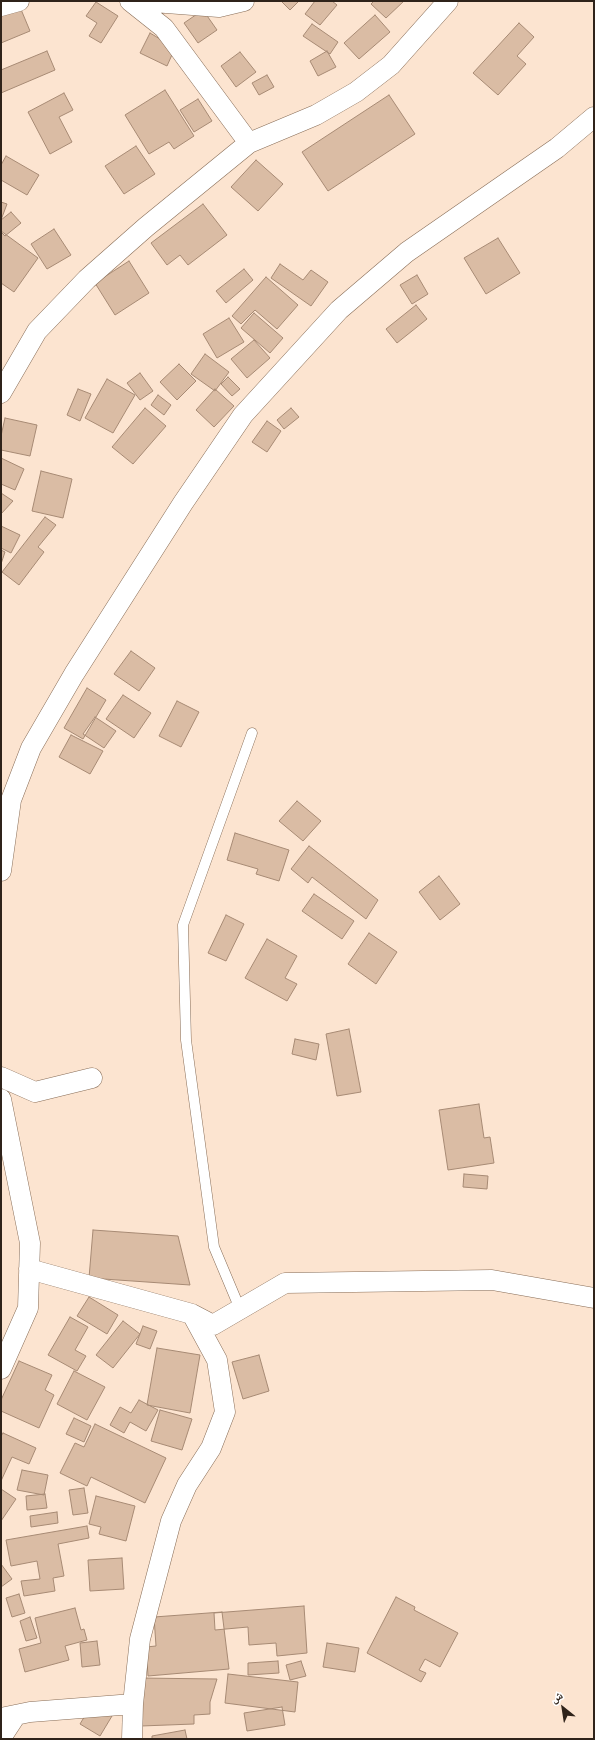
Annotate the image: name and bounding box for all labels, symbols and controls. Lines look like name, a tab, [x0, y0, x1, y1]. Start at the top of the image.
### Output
north arrow	[543, 1688, 583, 1728]
text: ش	[548, 1689, 565, 1706]

